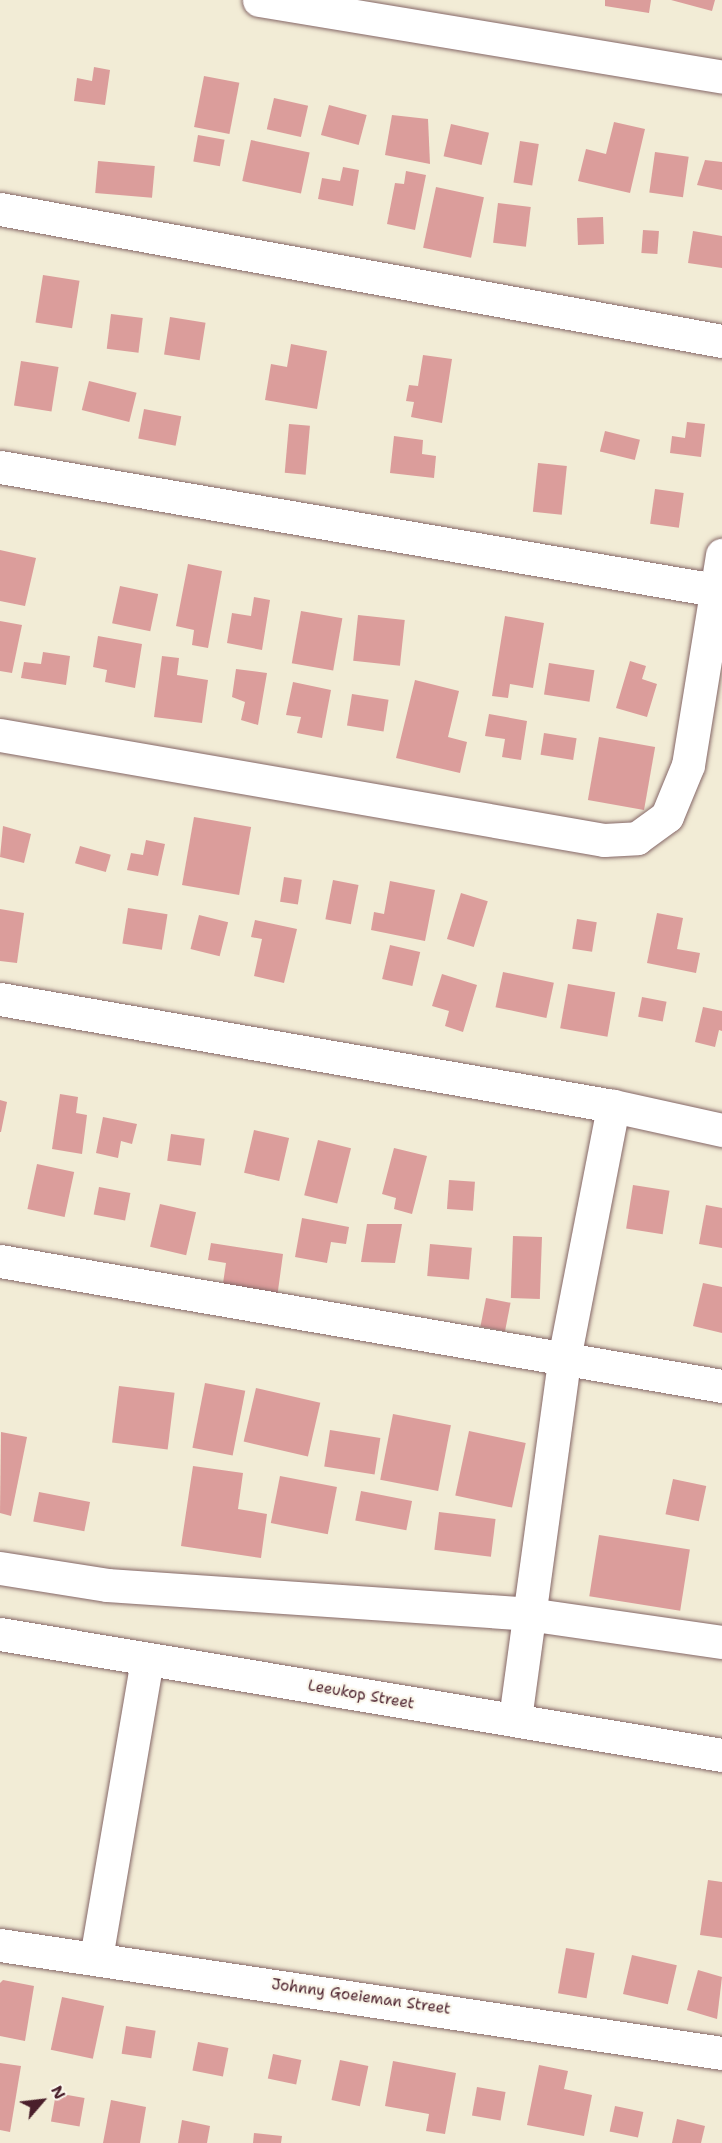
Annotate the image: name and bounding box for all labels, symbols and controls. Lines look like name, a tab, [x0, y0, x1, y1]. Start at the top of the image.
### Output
street label: Leeukop Street	[306, 1677, 416, 1713]
street label: Johnny Goeieman Street	[270, 1976, 452, 2018]
north arrow	[12, 2071, 72, 2131]
text: N	[46, 2082, 71, 2103]

